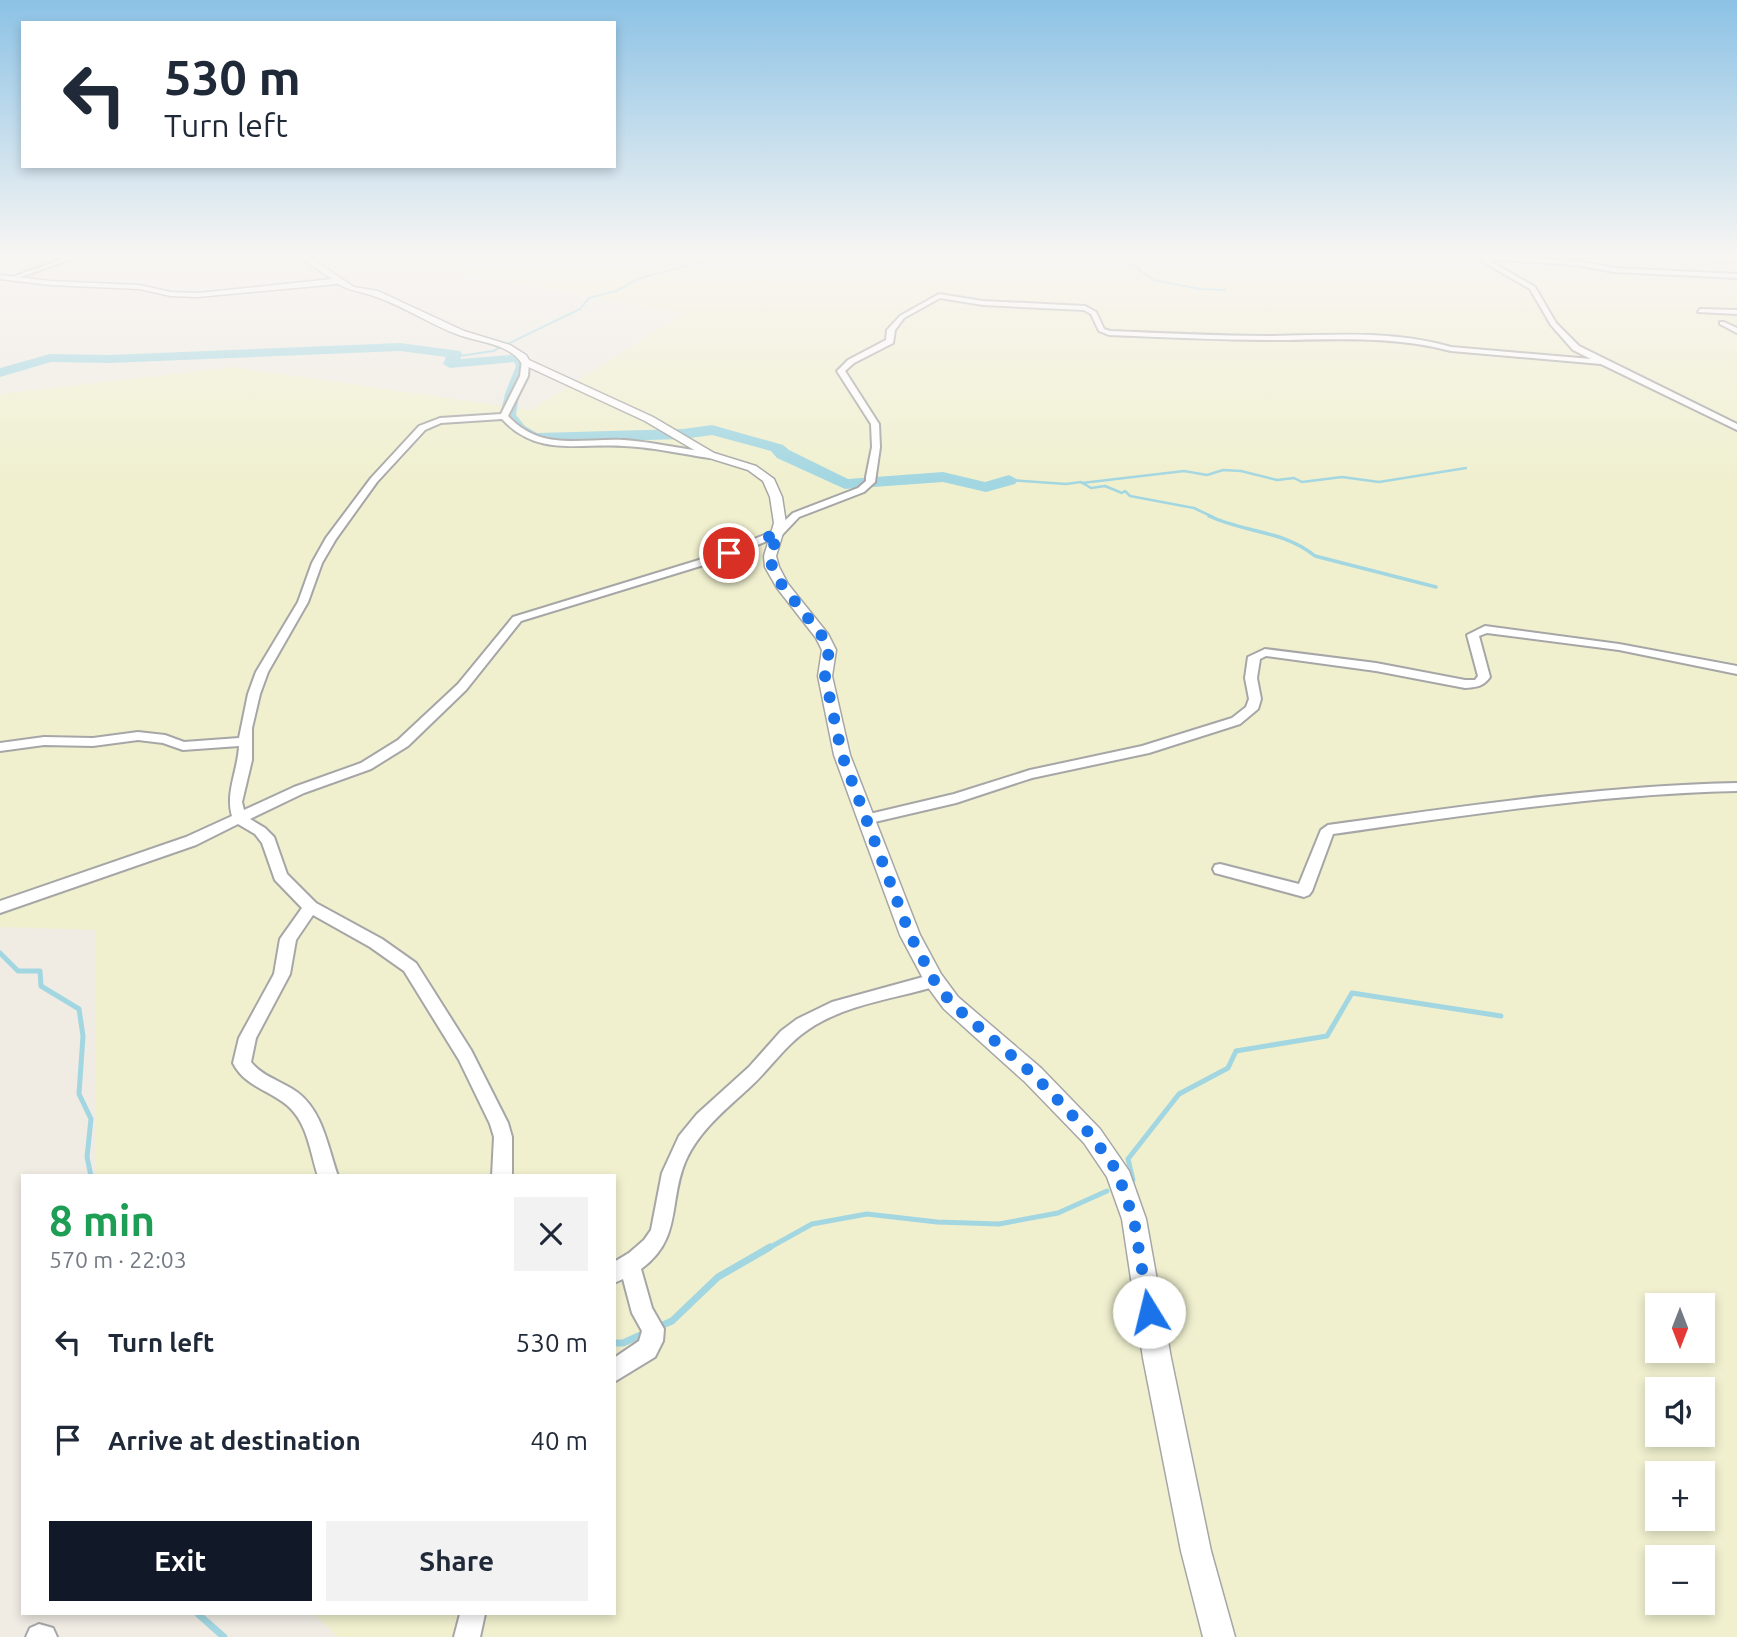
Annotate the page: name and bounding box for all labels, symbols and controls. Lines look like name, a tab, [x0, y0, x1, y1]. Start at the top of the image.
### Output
icon: left	[49, 49, 140, 140]
text: 530 m	[164, 49, 301, 104]
text: Turn left	[164, 107, 288, 143]
pin	[699, 523, 759, 583]
icon: arrive	[710, 534, 748, 572]
text: 8 min	[49, 1197, 155, 1244]
button: close	[514, 1197, 588, 1271]
text: 570 m · 22:03	[49, 1247, 187, 1272]
position arrow	[1112, 1275, 1186, 1349]
north arrow	[1645, 1293, 1715, 1363]
map controls	[1645, 1293, 1715, 1615]
icon: left	[49, 1323, 87, 1361]
text: Turn left	[108, 1328, 214, 1357]
text: 530 m	[516, 1328, 588, 1357]
button: sound	[1645, 1377, 1715, 1447]
icon: arrive	[49, 1421, 87, 1459]
text: Arrive at destination	[108, 1426, 361, 1455]
text: 40 m	[530, 1426, 588, 1455]
button: +	[1645, 1461, 1715, 1531]
button: Exit	[49, 1521, 312, 1601]
button: Share	[326, 1521, 588, 1601]
button: −	[1645, 1545, 1715, 1615]

